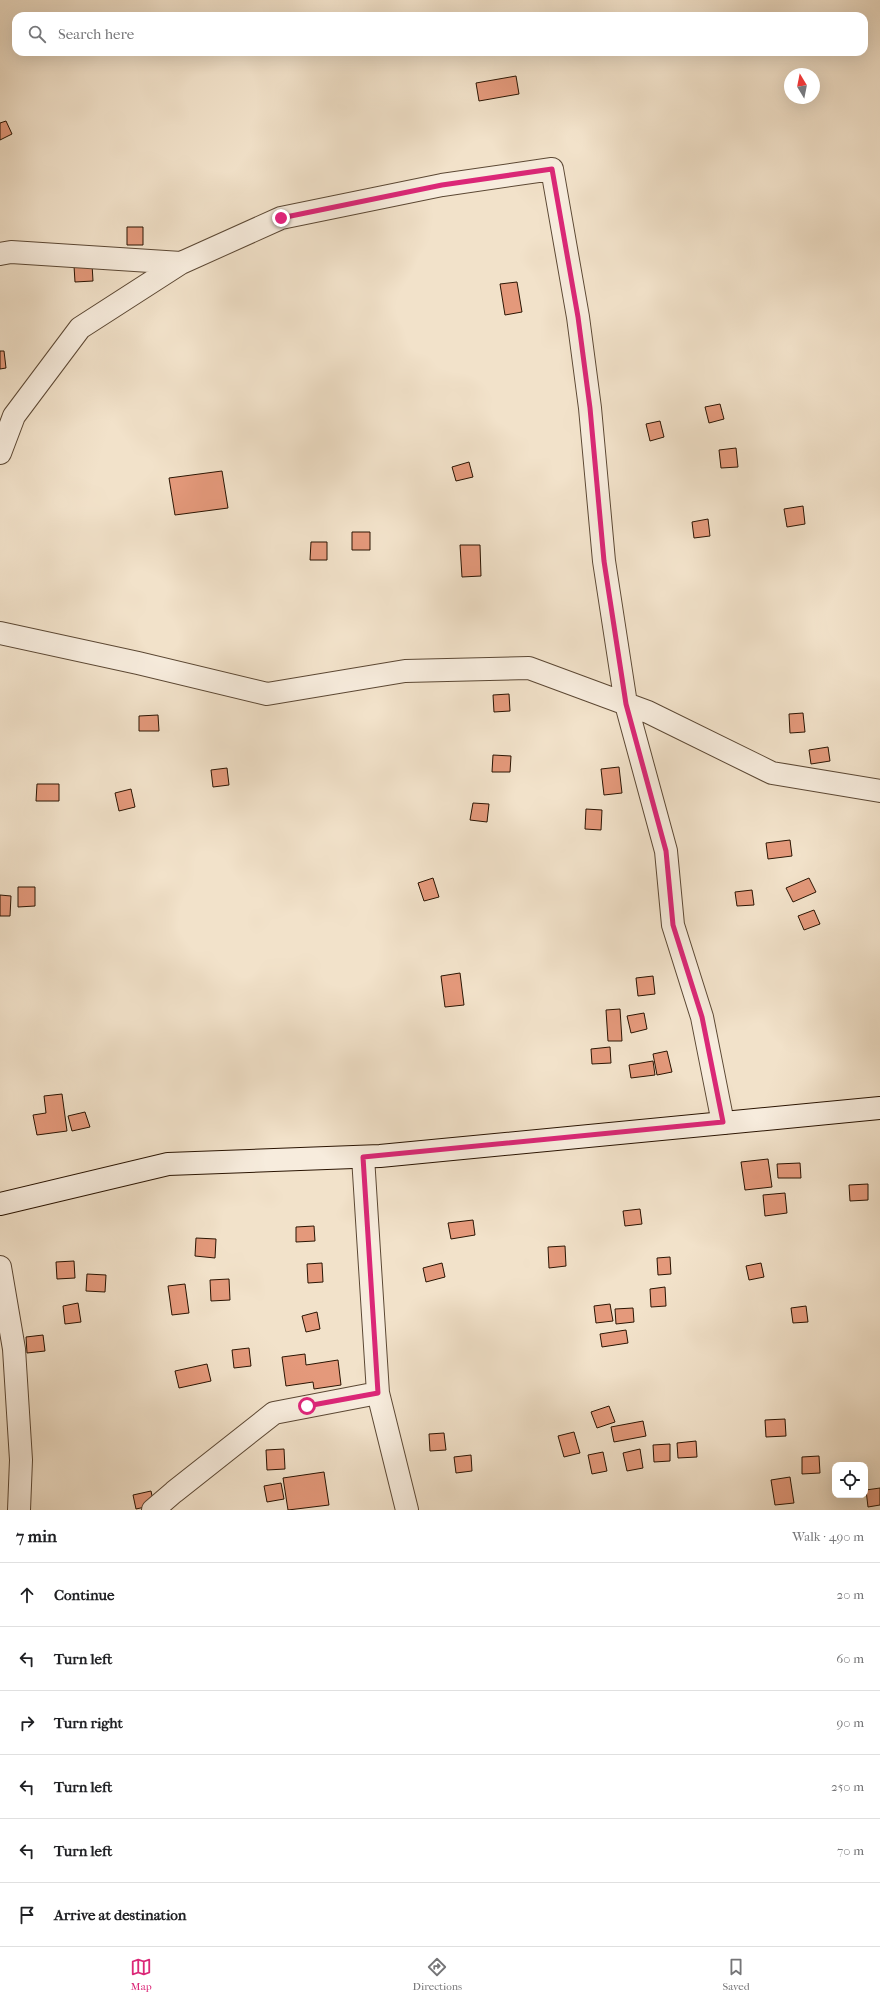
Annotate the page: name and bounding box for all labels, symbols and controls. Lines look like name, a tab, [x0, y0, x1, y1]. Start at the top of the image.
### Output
search box	[12, 12, 868, 56]
icon: search	[26, 23, 48, 45]
text: Search here	[58, 25, 134, 43]
north arrow	[784, 68, 820, 104]
route end	[272, 209, 290, 227]
route start	[298, 1397, 316, 1415]
map controls	[832, 1462, 868, 1498]
button: locate	[832, 1462, 868, 1498]
text: 7 min	[16, 1526, 57, 1546]
text: Walk · 490 m	[792, 1529, 864, 1544]
icon: ahead	[16, 1584, 38, 1606]
text: Continue	[54, 1586, 114, 1604]
text: 20 m	[837, 1587, 864, 1602]
icon: left	[16, 1648, 38, 1670]
text: Turn left	[54, 1650, 112, 1668]
text: 60 m	[836, 1651, 864, 1666]
icon: right	[16, 1712, 38, 1734]
text: Turn right	[54, 1714, 123, 1732]
text: 90 m	[836, 1715, 864, 1730]
icon: left	[16, 1776, 38, 1798]
text: Turn left	[54, 1778, 112, 1796]
text: 250 m	[831, 1779, 864, 1794]
icon: left	[16, 1840, 38, 1862]
text: Turn left	[54, 1842, 112, 1860]
text: 70 m	[837, 1843, 864, 1858]
icon: arrive	[16, 1904, 38, 1926]
text: Arrive at destination	[54, 1906, 186, 1924]
tab: Map	[130, 1956, 152, 1993]
tab: Directions	[413, 1956, 462, 1993]
tab: Saved	[722, 1956, 750, 1993]

